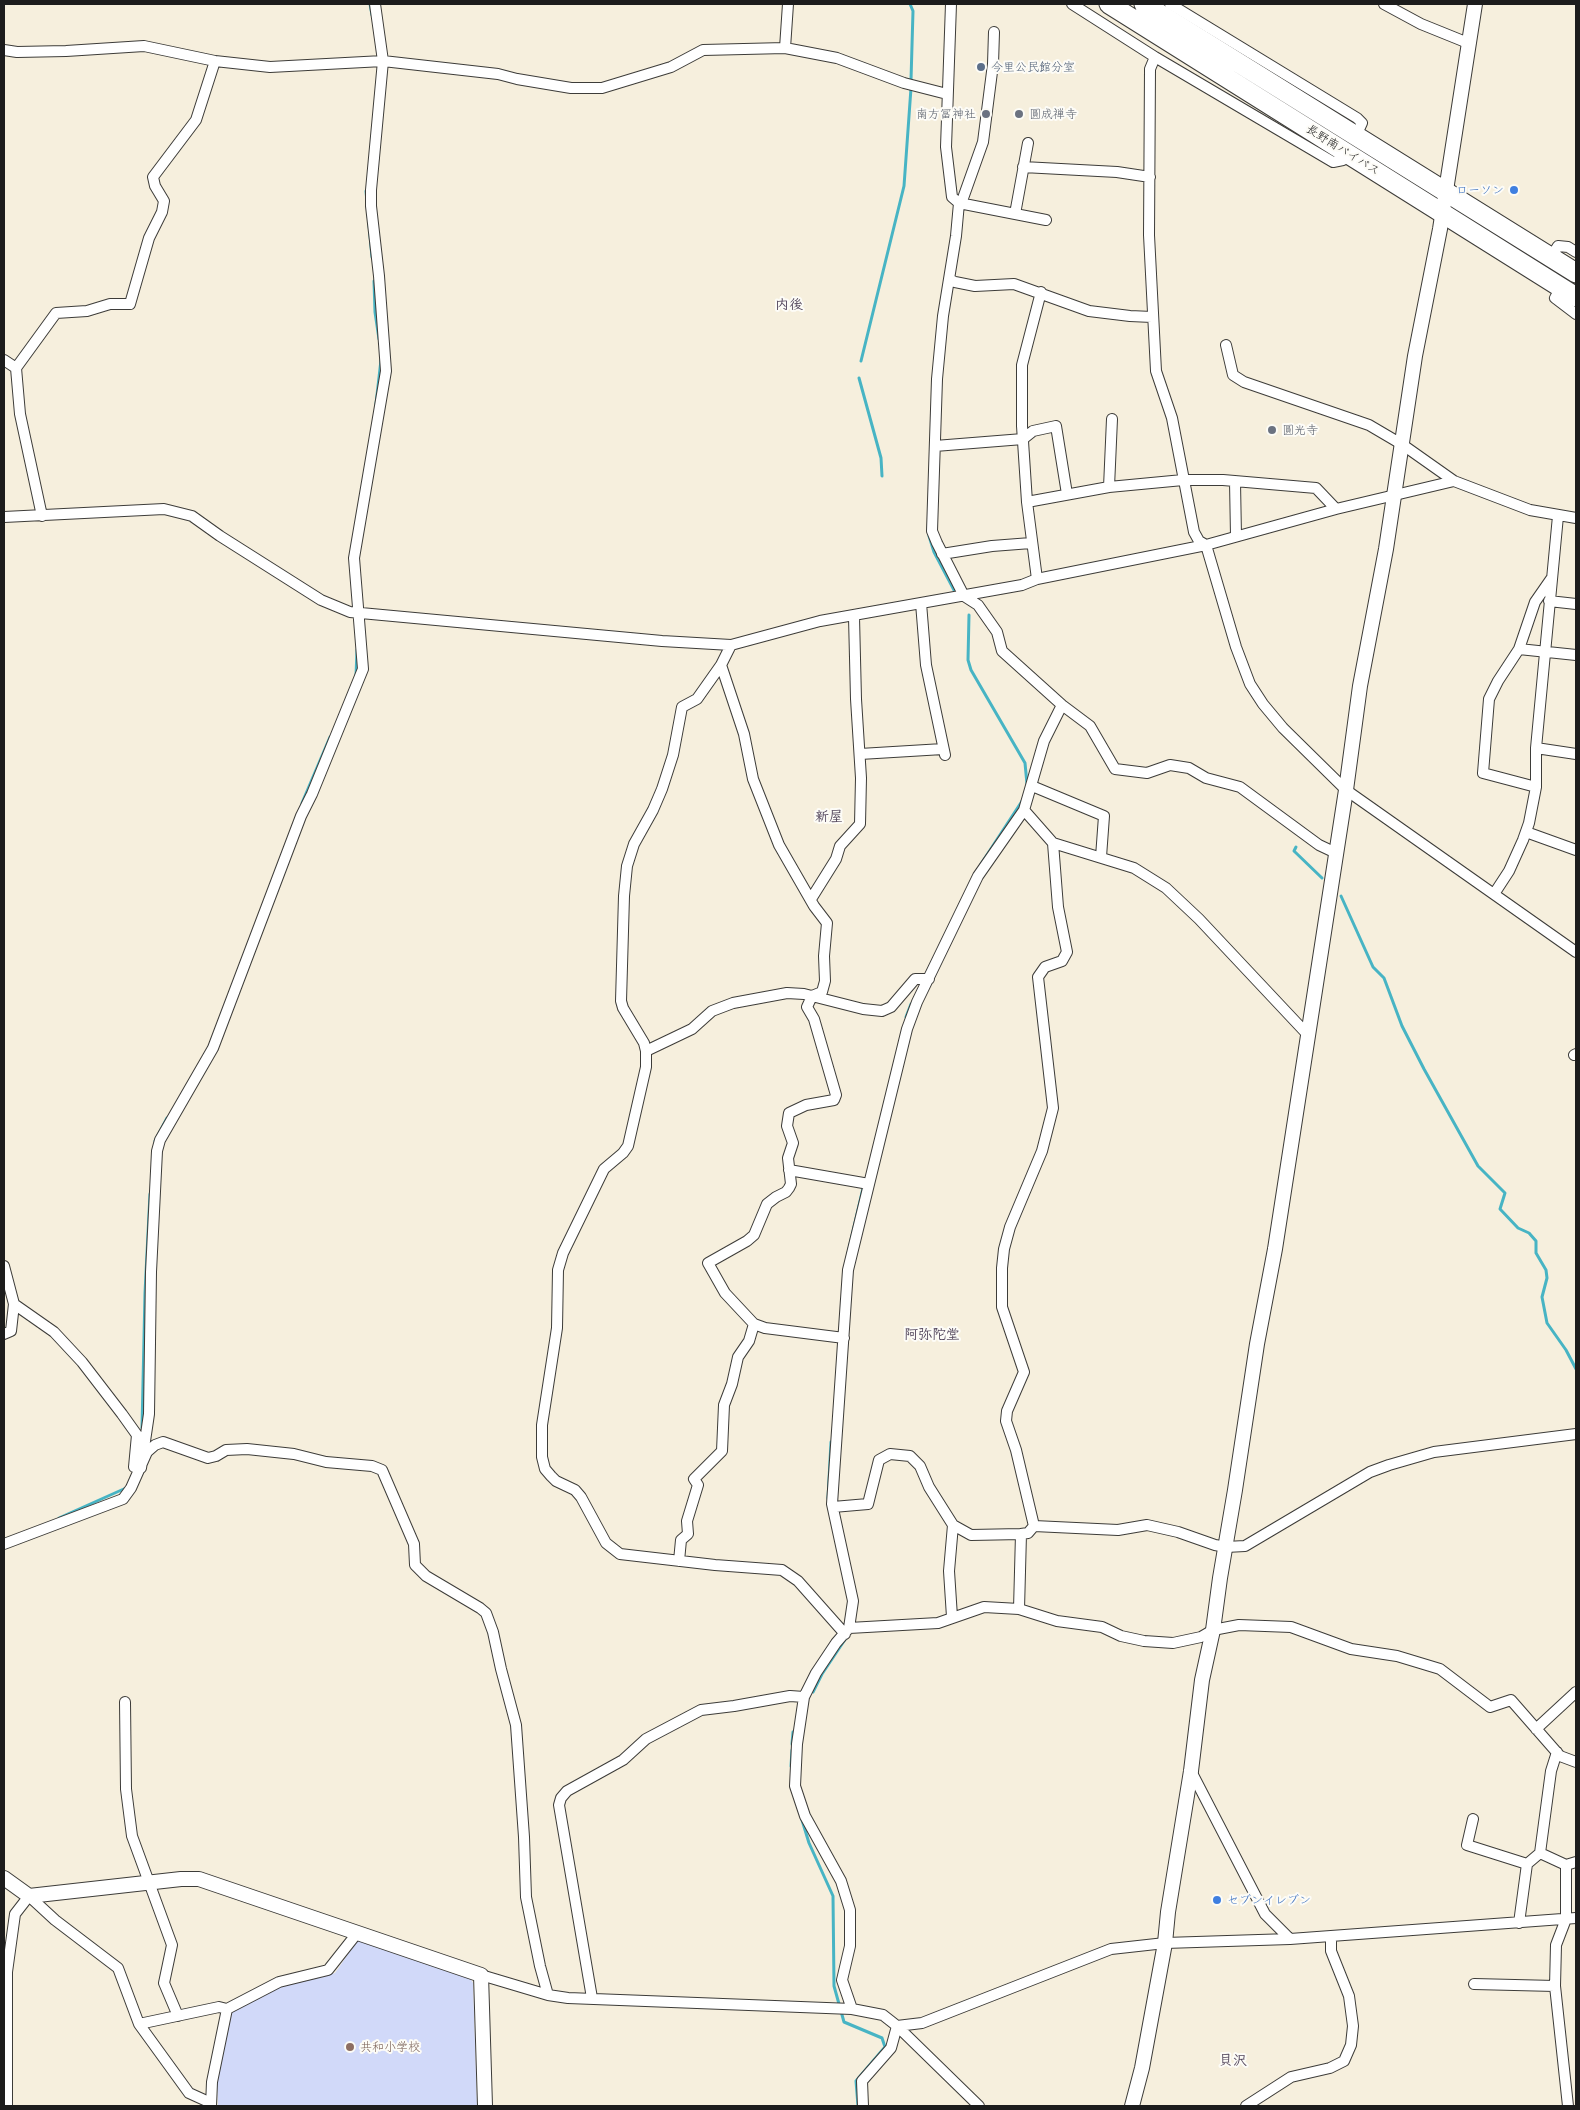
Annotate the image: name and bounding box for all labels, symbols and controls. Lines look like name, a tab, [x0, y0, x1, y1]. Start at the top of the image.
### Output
place label: 今里公民館分室	[991, 60, 1075, 74]
marker: 今里公民館分室	[975, 61, 987, 73]
place label: 南方冨神社	[916, 107, 976, 121]
place label: 圓成禅寺	[1029, 107, 1077, 121]
marker: 南方冨神社	[980, 108, 992, 120]
marker: 圓成禅寺	[1013, 108, 1025, 120]
street label: 長野南バイパス	[1304, 122, 1382, 178]
place label: ローソン	[1456, 183, 1504, 197]
marker: ローソン	[1508, 184, 1520, 196]
district label: 内後	[775, 297, 803, 313]
place label: 圓光寺	[1282, 423, 1318, 437]
marker: 圓光寺	[1266, 424, 1278, 436]
district label: 新屋	[815, 809, 843, 825]
district label: 阿弥陀堂	[904, 1327, 960, 1343]
place label: セブンイレブン	[1227, 1893, 1311, 1907]
marker: セブンイレブン	[1211, 1894, 1223, 1906]
place label: 共和小学校	[360, 2040, 420, 2054]
marker: 共和小学校	[344, 2041, 356, 2053]
district label: 貝沢	[1219, 2053, 1247, 2069]

